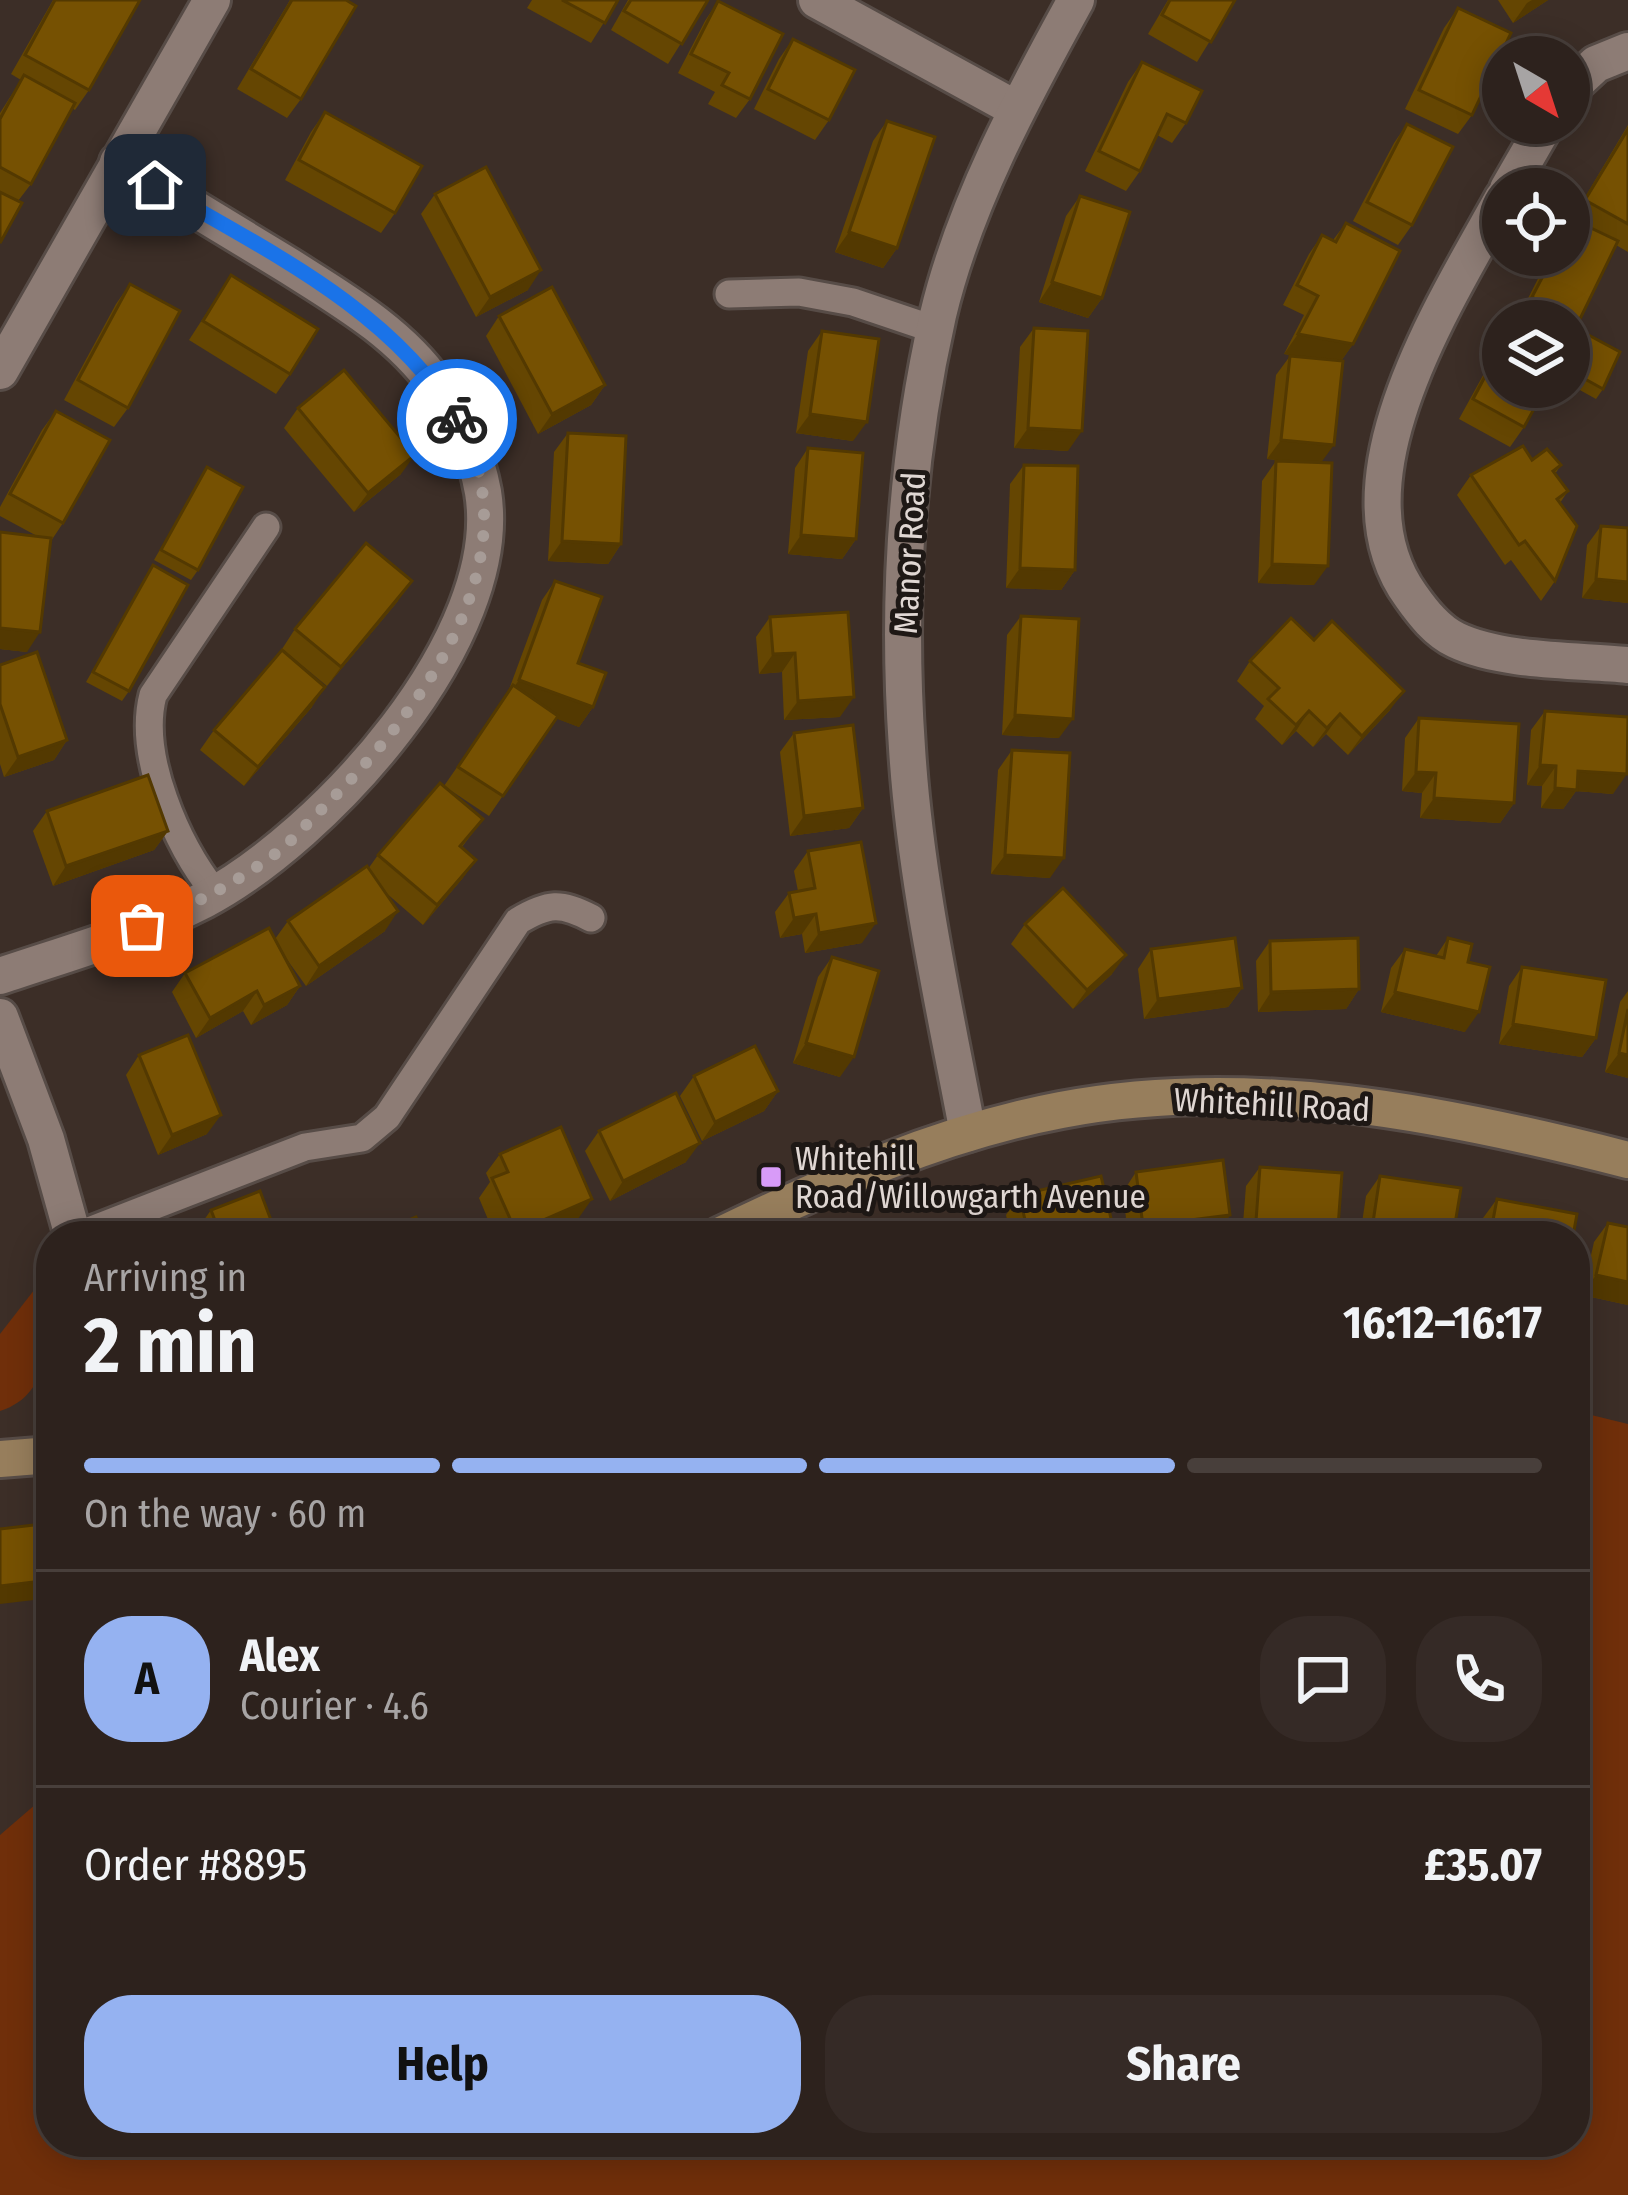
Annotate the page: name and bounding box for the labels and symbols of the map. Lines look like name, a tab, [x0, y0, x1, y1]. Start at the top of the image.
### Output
north arrow	[1482, 36, 1590, 144]
pin	[104, 134, 206, 236]
courier	[397, 359, 517, 479]
street label: Manor Road	[886, 471, 934, 635]
pin	[91, 875, 193, 977]
street label: Whitehill Road	[1173, 1080, 1371, 1130]
place label: Whitehill Road/Willowgarth Avenue	[795, 1139, 1146, 1217]
marker: Whitehill Road/Willowgarth Avenue	[758, 1164, 784, 1190]

